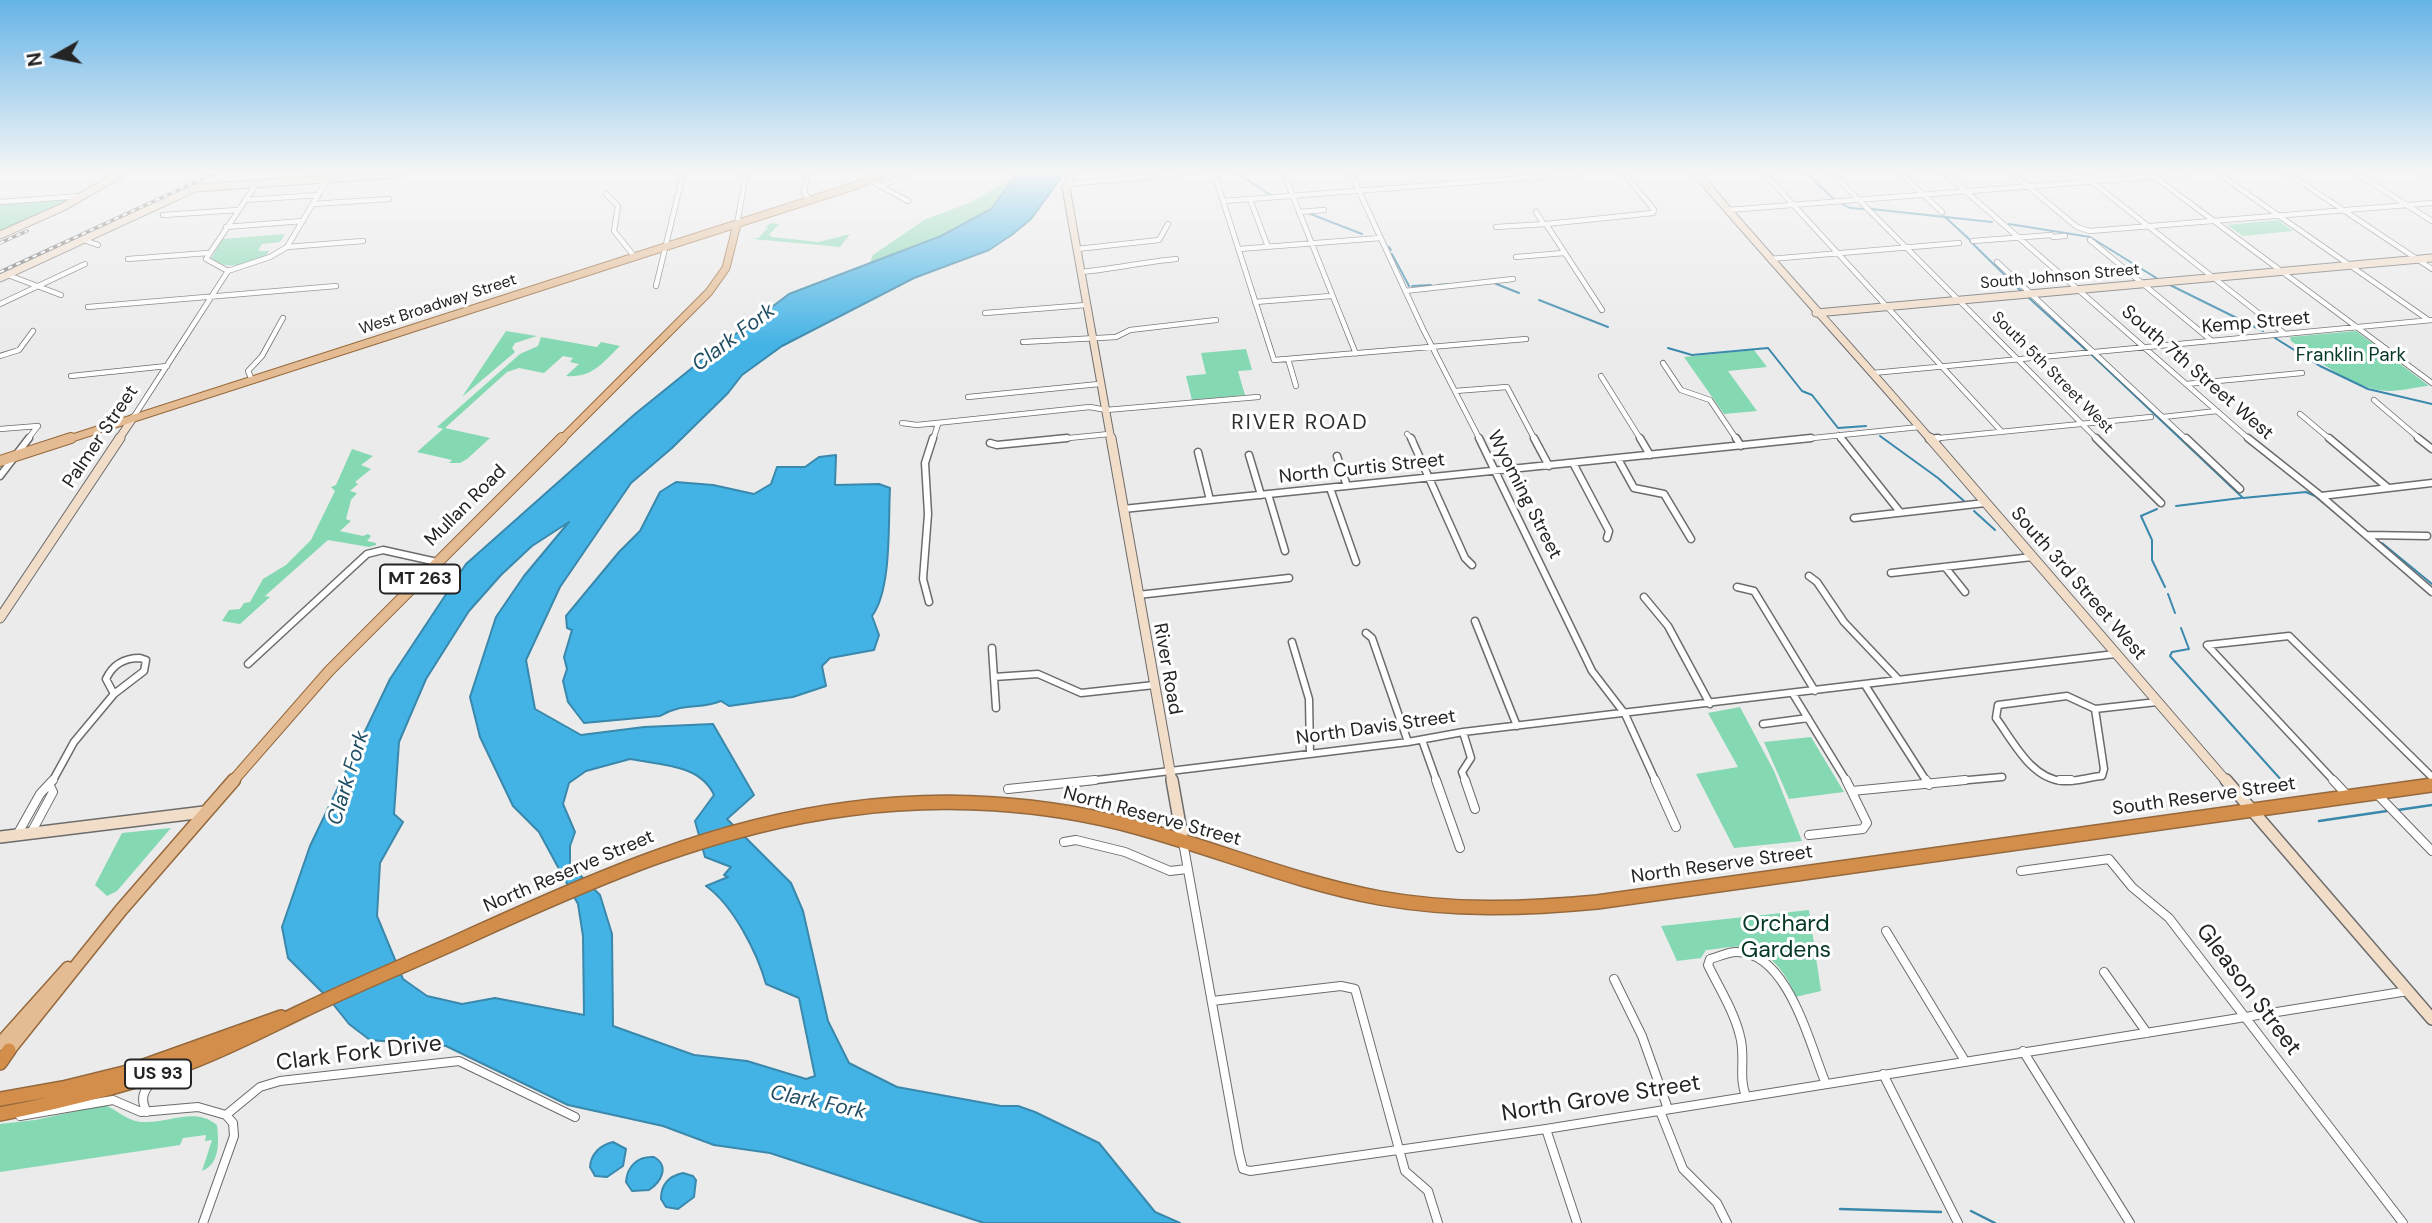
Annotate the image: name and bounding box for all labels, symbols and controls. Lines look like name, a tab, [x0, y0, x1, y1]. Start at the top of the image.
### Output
north arrow	[21, 21, 91, 91]
text: N	[21, 51, 48, 68]
street label: South Johnson Street	[1980, 260, 2140, 294]
street label: West Broadway Street	[357, 270, 519, 340]
water label: Clark Fork	[688, 299, 780, 377]
street label: South 7th Street West	[2116, 301, 2278, 445]
street label: Kemp Street	[2201, 307, 2311, 339]
street label: South 5th Street West	[1987, 308, 2117, 438]
park label: Franklin Park	[2296, 345, 2406, 367]
street label: Palmer Street	[58, 381, 144, 493]
district label: RIVER ROAD	[1233, 410, 1367, 436]
street label: Wyoming Street	[1482, 427, 1566, 563]
street label: North Curtis Street	[1278, 449, 1446, 489]
street label: Mullan Road	[421, 461, 511, 551]
street label: South 3rd Street West	[2005, 503, 2151, 665]
road number: MT 263	[380, 564, 460, 594]
street label: River Road	[1148, 621, 1186, 717]
street label: North Davis Street	[1295, 706, 1457, 750]
water label: Clark Fork	[323, 728, 375, 828]
street label: South Reserve Street	[2111, 773, 2297, 821]
street label: North Reserve Street	[1061, 782, 1243, 852]
street label: North Reserve Street	[480, 826, 658, 918]
street label: North Reserve Street	[1630, 841, 1814, 889]
park label: Orchard Gardens	[1741, 911, 1831, 965]
street label: Gleason Street	[2189, 919, 2307, 1061]
street label: Clark Fork Drive	[275, 1030, 443, 1078]
road number: US 93	[125, 1059, 191, 1088]
street label: North Grove Street	[1500, 1070, 1702, 1128]
water label: Clark Fork	[768, 1081, 868, 1125]

